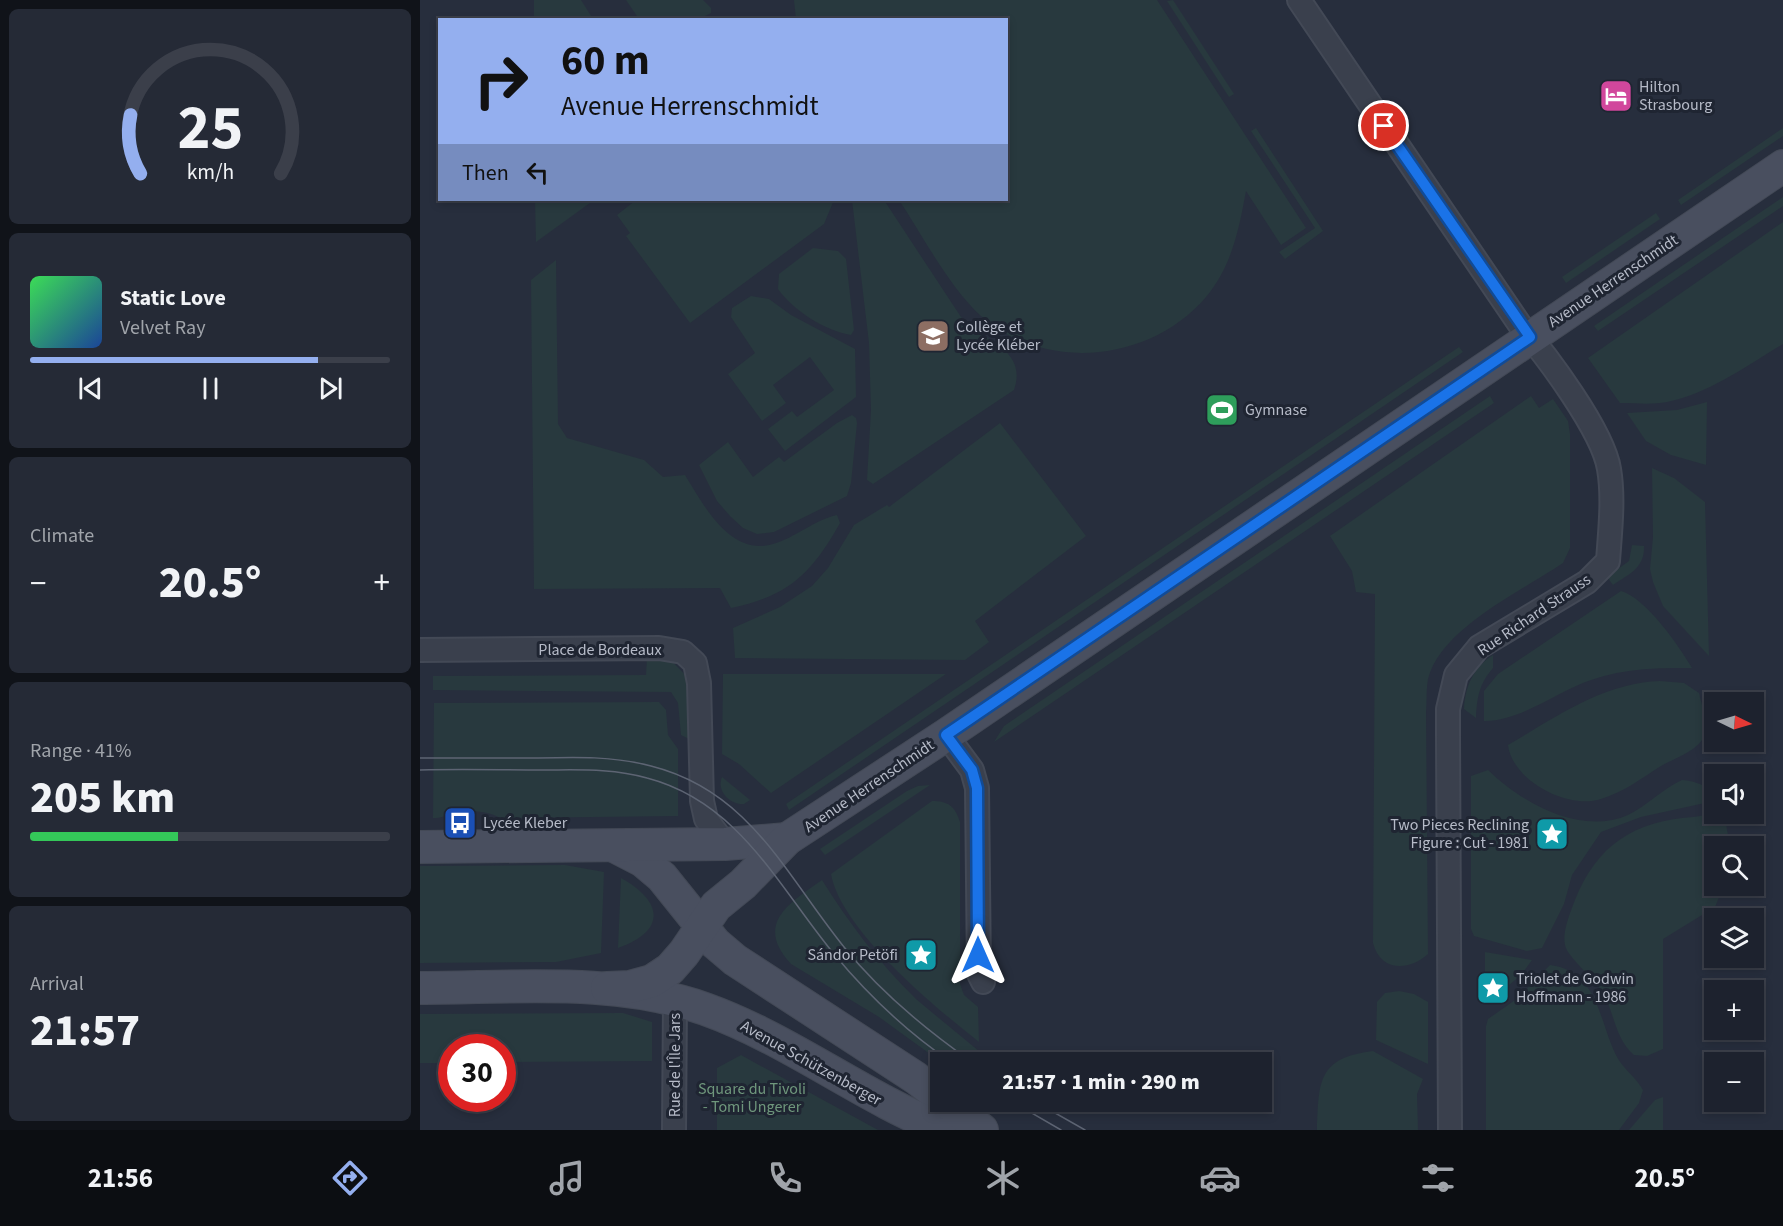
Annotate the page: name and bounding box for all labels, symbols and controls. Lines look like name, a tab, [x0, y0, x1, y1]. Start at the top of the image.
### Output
text: 60 m	[561, 31, 650, 91]
icon: right	[462, 42, 540, 120]
place label: Hilton Strasbourg	[1639, 76, 1712, 116]
hotel icon: Hilton Strasbourg	[1598, 78, 1634, 114]
text: 25	[177, 84, 243, 173]
text: Avenue Herrenschmidt	[561, 87, 819, 126]
pin	[1358, 100, 1409, 151]
icon: arrive	[1367, 109, 1400, 142]
icon: left	[521, 156, 554, 189]
text: km/h	[186, 157, 234, 188]
text: Then	[462, 157, 509, 189]
street label: Avenue Herrenschmidt	[1544, 229, 1683, 333]
text: Static Love	[120, 282, 226, 314]
text: Velvet Ray	[120, 314, 206, 342]
place label: Collège et Lycée Kléber	[956, 316, 1041, 356]
school or university icon: Collège et Lycée Kléber	[915, 318, 951, 354]
icon: previous	[74, 372, 107, 405]
icon: pause	[194, 372, 227, 405]
icon: next	[314, 372, 347, 405]
sports icon: Gymnase	[1204, 392, 1240, 428]
place label: Gymnase	[1245, 399, 1307, 421]
text: Climate	[30, 522, 94, 550]
text: 20.5°	[159, 551, 261, 615]
text: −	[30, 560, 46, 607]
text: +	[374, 560, 390, 607]
street label: Rue Richard Strauss	[1473, 569, 1595, 661]
street label: Place de Bordeaux	[538, 639, 662, 661]
north arrow	[1704, 692, 1764, 752]
map controls	[1704, 692, 1764, 1112]
street label: Avenue Herrenschmidt	[800, 734, 939, 838]
text: Range · 41%	[30, 737, 131, 765]
button: sound	[1704, 764, 1764, 824]
text: 205 km	[30, 766, 175, 830]
bus stop icon: Lycée Kleber	[442, 805, 478, 841]
place label: Lycée Kleber	[483, 812, 568, 834]
place label: Two Pieces Reclining Figure : Cut - 1981	[1390, 814, 1529, 854]
place icon: Two Pieces Reclining Figure : Cut - 1981	[1534, 816, 1570, 852]
button: search	[1704, 836, 1764, 896]
button: layers	[1704, 908, 1764, 968]
position arrow	[946, 923, 1010, 987]
place icon: Sándor Petöfi	[903, 937, 939, 973]
place label: Sándor Petöfi	[807, 944, 898, 966]
place label: Triolet de Godwin Hoffmann - 1986	[1516, 968, 1634, 1008]
text: Arrival	[30, 970, 84, 998]
place icon: Triolet de Godwin Hoffmann - 1986	[1475, 970, 1511, 1006]
button: +	[1704, 980, 1764, 1040]
text: 21:57	[30, 999, 140, 1063]
street label: Rue de l'Île Jars	[664, 1013, 686, 1117]
street label: Avenue Schützenberger	[737, 1015, 886, 1111]
speed limit sign: 30	[438, 1034, 516, 1112]
button: −	[1704, 1052, 1764, 1112]
text: 21:57 · 1 min · 290 m	[1002, 1066, 1200, 1098]
park label: Square du Tivoli - Tomi Ungerer	[698, 1078, 806, 1118]
icon: directions	[329, 1157, 371, 1199]
icon: music	[546, 1157, 588, 1199]
icon: phone	[764, 1157, 806, 1199]
icon: climate	[982, 1157, 1024, 1199]
icon: car	[1199, 1157, 1241, 1199]
icon: filters	[1417, 1157, 1459, 1199]
text: 21:56	[88, 1159, 153, 1198]
text: 20.5°	[1634, 1159, 1695, 1198]

